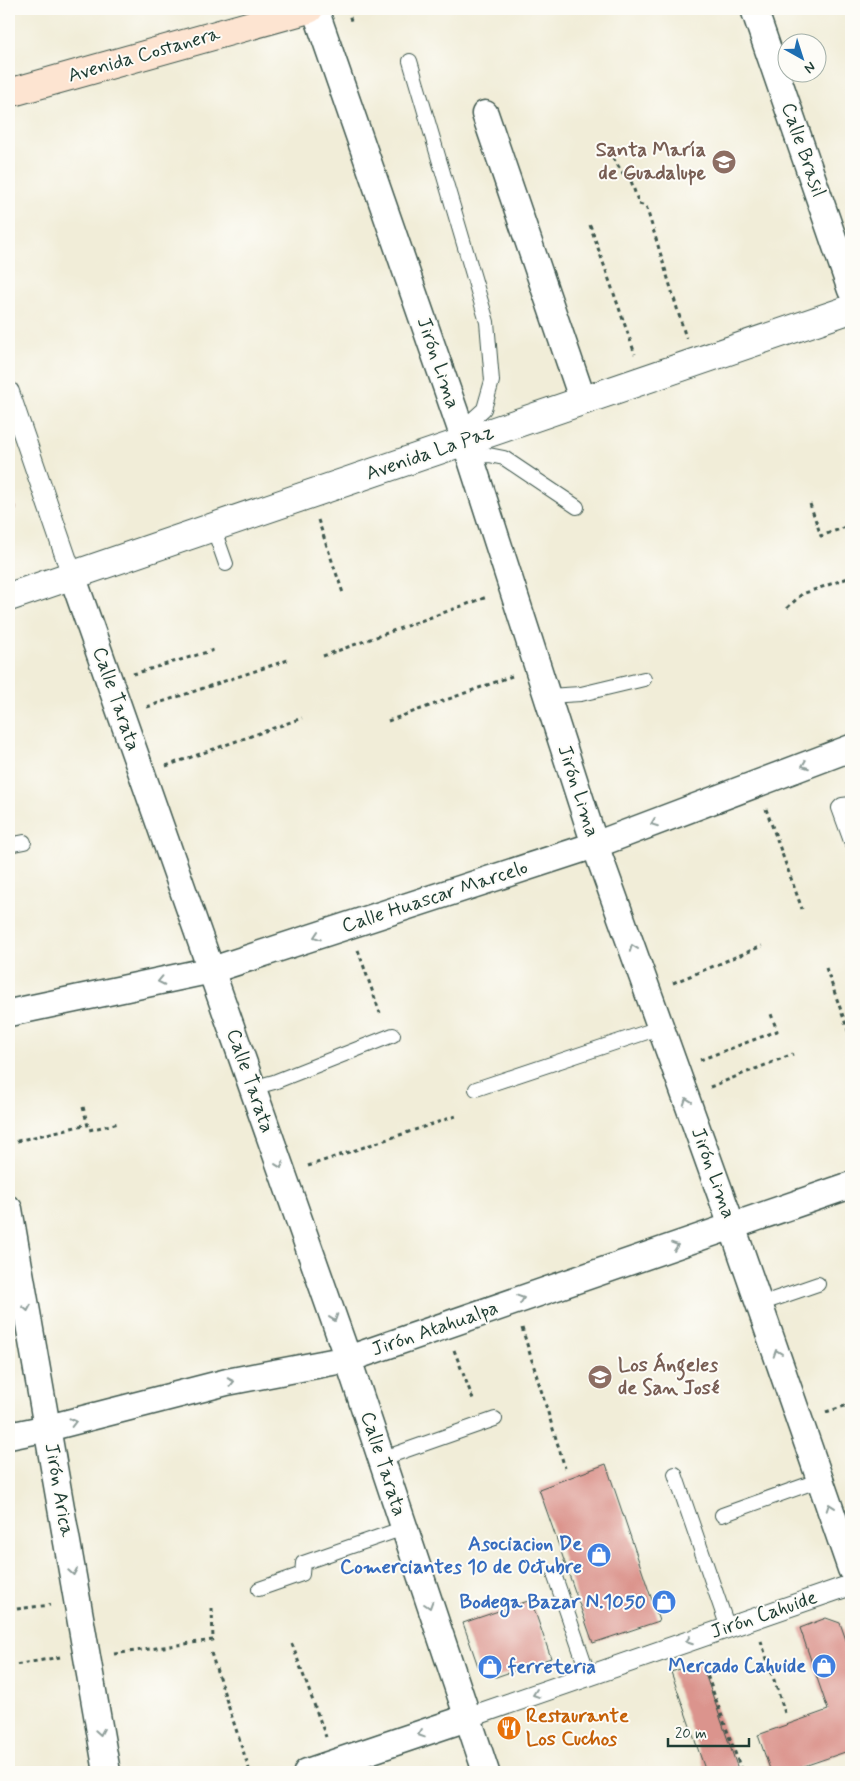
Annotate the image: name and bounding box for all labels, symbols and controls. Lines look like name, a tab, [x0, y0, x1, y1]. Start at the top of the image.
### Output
street label: Avenida Costanera	[65, 20, 224, 90]
north arrow	[778, 32, 828, 82]
text: N	[800, 57, 819, 77]
street label: Calle Brasil	[774, 99, 832, 201]
place label: Santa María de Guadalupe	[596, 137, 707, 187]
school or university icon: Santa María de Guadalupe	[711, 149, 737, 175]
street label: Jirón Lima	[410, 314, 466, 412]
street label: Avenida La Paz	[362, 418, 498, 488]
street label: Calle Tarata	[86, 643, 146, 755]
street label: Jirón Lima	[550, 742, 606, 840]
one-way arrow	[802, 759, 810, 769]
one-way arrow	[650, 817, 658, 827]
street label: Calle Huascar Marcelo	[338, 854, 532, 940]
one-way arrow	[313, 930, 322, 940]
one-way arrow	[629, 944, 639, 953]
one-way arrow	[157, 975, 166, 986]
street label: Calle Tarata	[220, 1025, 280, 1137]
one-way arrow	[683, 1097, 693, 1106]
street label: Jirón Lima	[684, 1124, 742, 1222]
one-way arrow	[274, 1160, 284, 1169]
one-way arrow	[670, 1242, 679, 1252]
street label: Jirón Atahualpa	[368, 1295, 502, 1363]
one-way arrow	[517, 1295, 525, 1305]
one-way arrow	[21, 1304, 31, 1313]
one-way arrow	[328, 1313, 338, 1322]
one-way arrow	[772, 1349, 782, 1358]
place label: Los Ángeles de San José	[618, 1352, 720, 1402]
school or university icon: Los Ángeles de San José	[587, 1364, 613, 1390]
one-way arrow	[227, 1377, 235, 1387]
street label: Calle Tarata	[353, 1408, 413, 1520]
one-way arrow	[69, 1417, 77, 1427]
street label: Jirón Arica	[37, 1441, 81, 1540]
one-way arrow	[825, 1503, 835, 1511]
place label: Asociacion De Comerciantes 10 de Octubre	[340, 1531, 582, 1581]
shop icon: Asociacion De Comerciantes 10 de Octubre	[586, 1542, 612, 1568]
one-way arrow	[67, 1567, 77, 1576]
street label: Jirón Cahuide	[707, 1584, 821, 1646]
place label: Bodega Bazar N.1050	[460, 1589, 646, 1618]
shop icon: Bodega Bazar N.1050	[651, 1589, 677, 1615]
one-way arrow	[424, 1601, 434, 1609]
one-way arrow	[686, 1635, 694, 1645]
place label: Mercado Cahuide	[668, 1653, 806, 1680]
shop icon: Mercado Cahuide	[811, 1653, 837, 1679]
shop icon: ferreteria	[477, 1654, 503, 1680]
place label: ferreteria	[507, 1654, 596, 1681]
one-way arrow	[532, 1689, 541, 1699]
place label: Restaurante Los Cuchos	[526, 1703, 629, 1753]
restaurant icon: Restaurante Los Cuchos	[496, 1715, 522, 1741]
scale bar	[668, 1716, 749, 1748]
text: 20 m	[675, 1724, 707, 1744]
one-way arrow	[95, 1728, 105, 1736]
one-way arrow	[417, 1728, 425, 1738]

